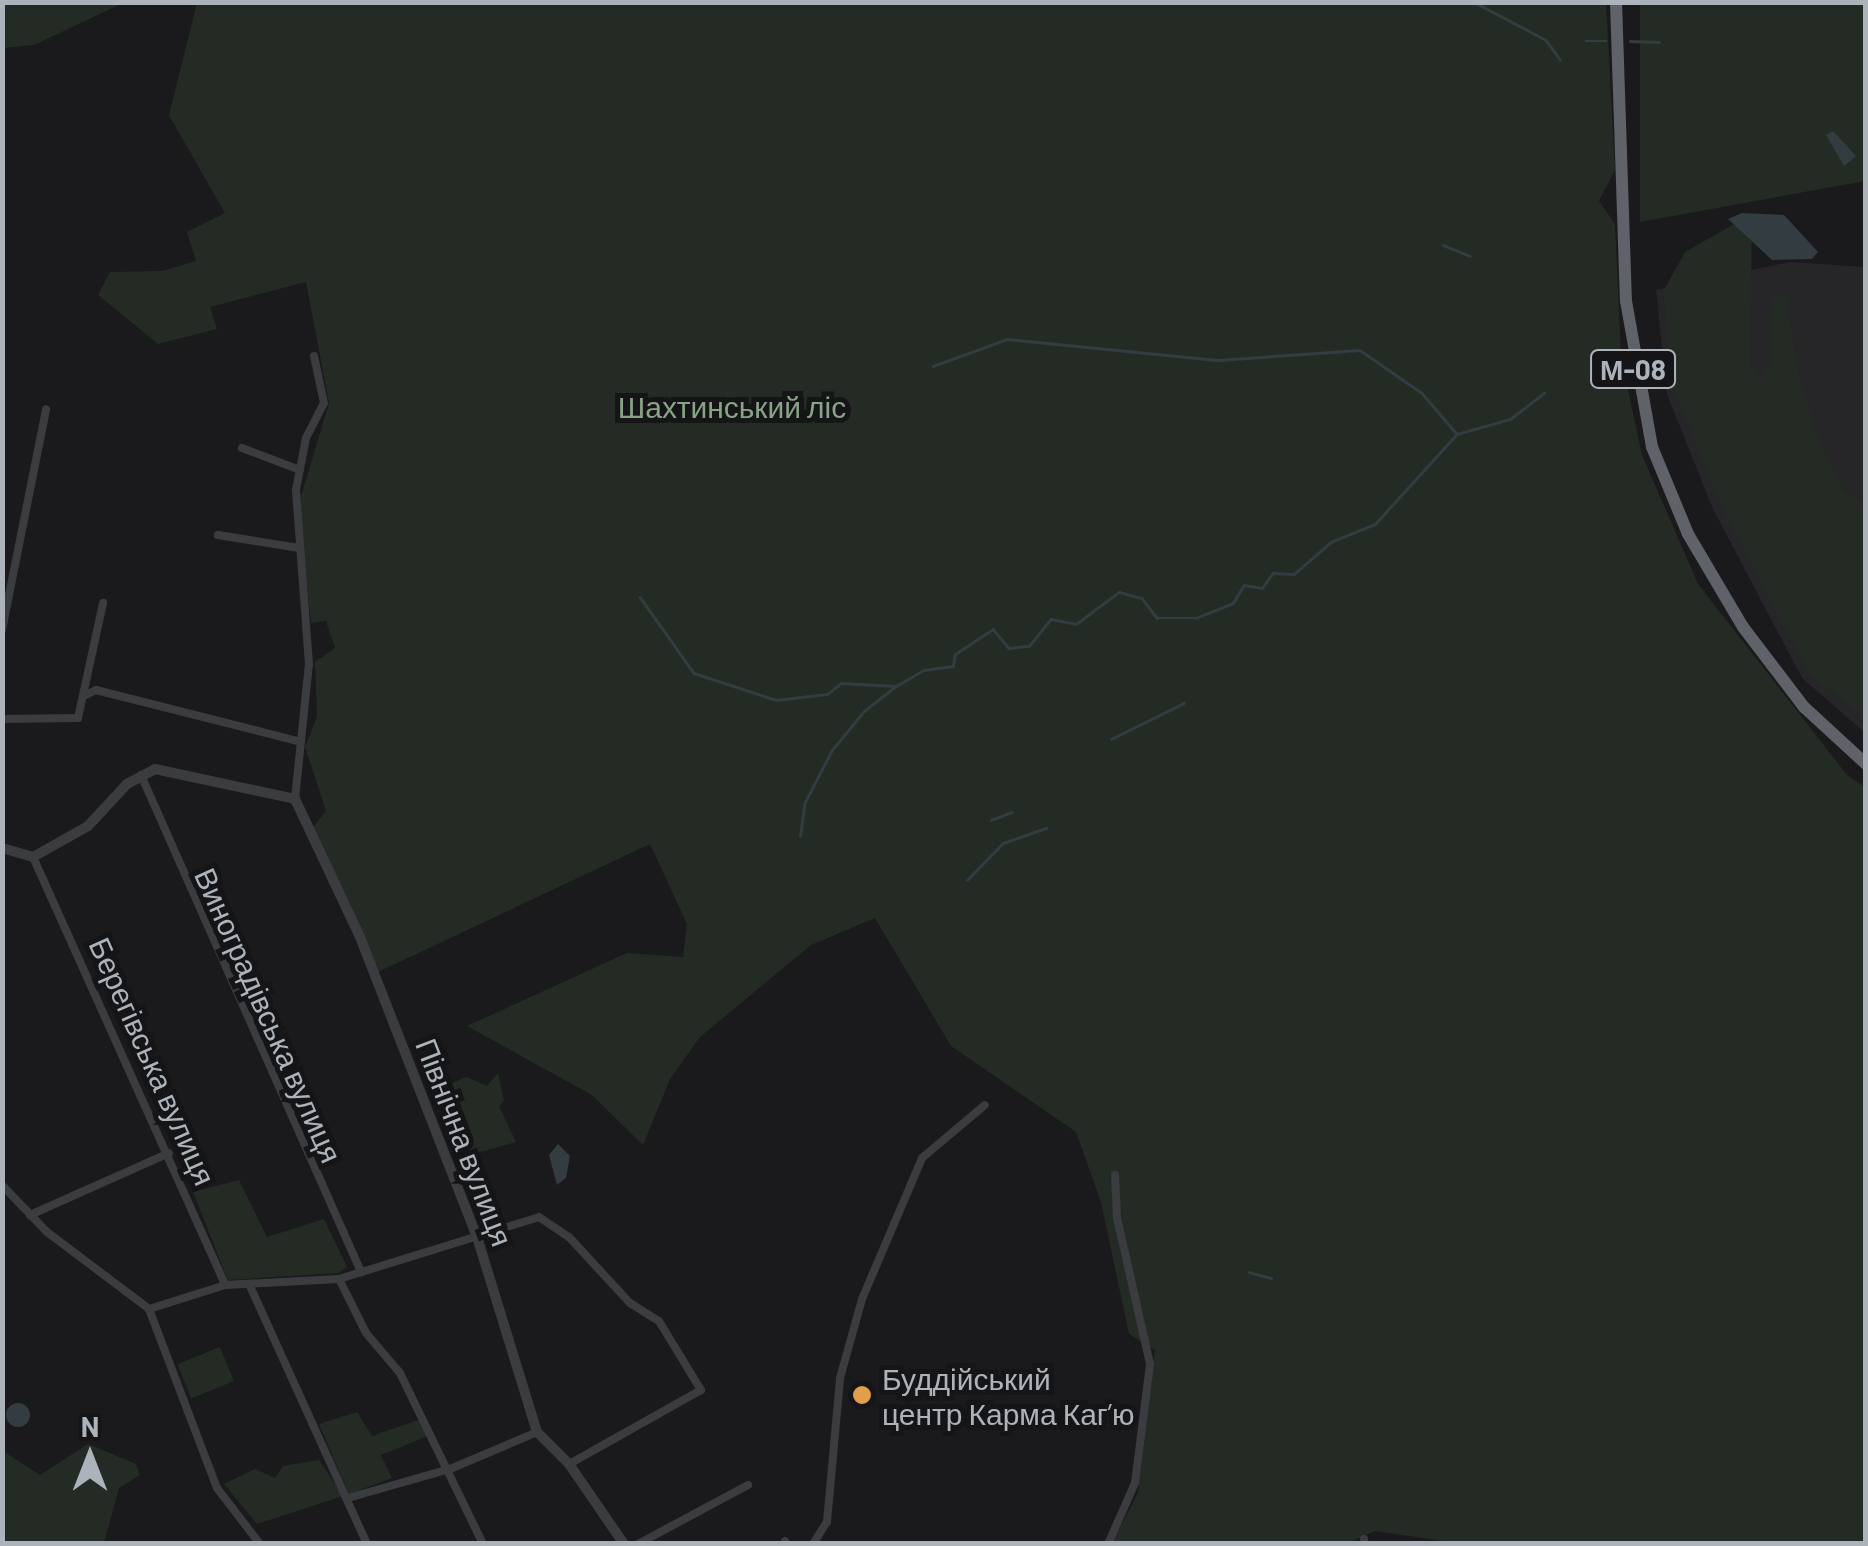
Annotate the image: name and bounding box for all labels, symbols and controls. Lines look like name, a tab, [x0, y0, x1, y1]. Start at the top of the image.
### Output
road number: М-08	[1588, 346, 1678, 392]
park label: Шахтинський ліс	[618, 388, 846, 424]
street label: Виноградівська вулиця	[188, 862, 350, 1168]
street label: Берегівська вулиця	[82, 932, 224, 1190]
street label: Північна вулиця	[409, 1033, 521, 1251]
place label: Буддійський центр Карма Кагʼю	[882, 1360, 1134, 1430]
marker: Буддійський центр Карма Кагʼю	[851, 1384, 873, 1406]
north arrow	[40, 1406, 140, 1506]
text: N	[81, 1409, 99, 1443]

